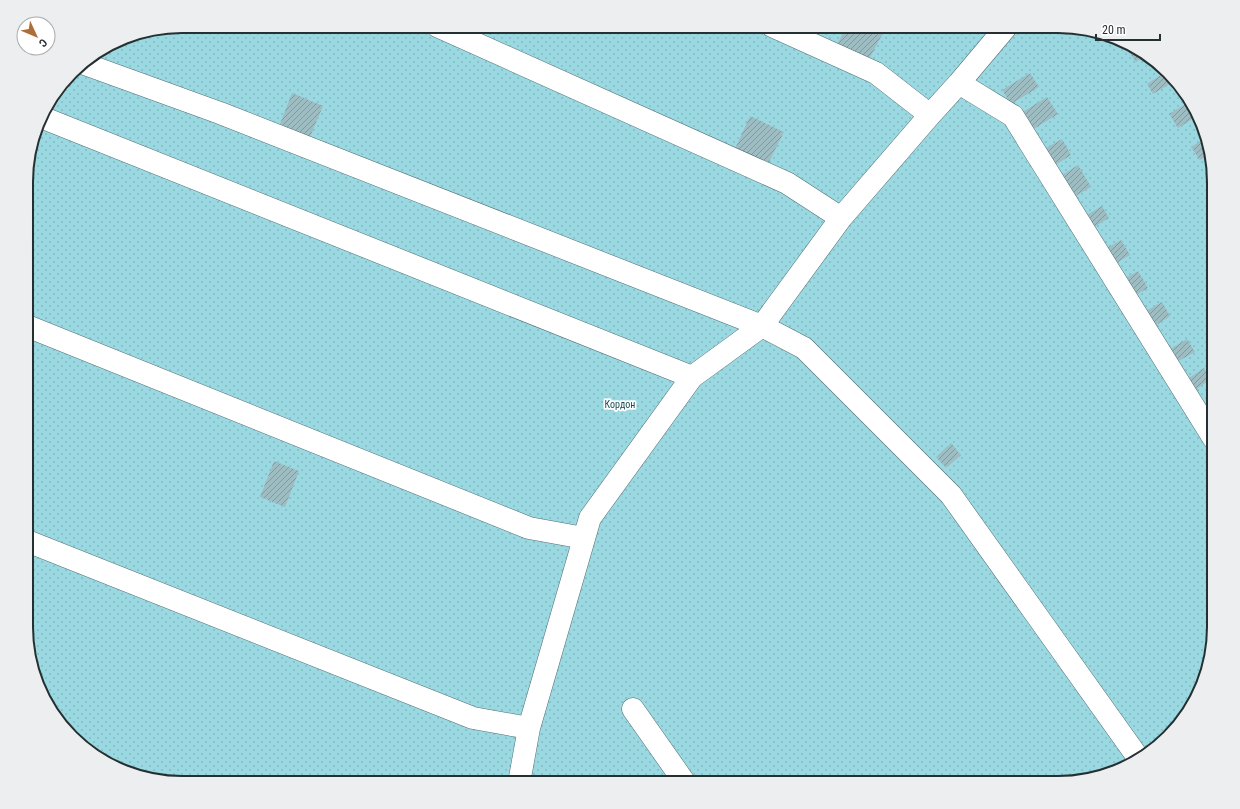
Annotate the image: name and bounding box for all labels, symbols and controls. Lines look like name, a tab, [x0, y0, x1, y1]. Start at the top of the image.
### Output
north arrow	[16, 16, 56, 56]
scale bar	[1096, 16, 1160, 42]
text: 20 m	[1102, 23, 1126, 37]
text: С	[36, 36, 50, 49]
park label: Кордон	[605, 399, 635, 410]

